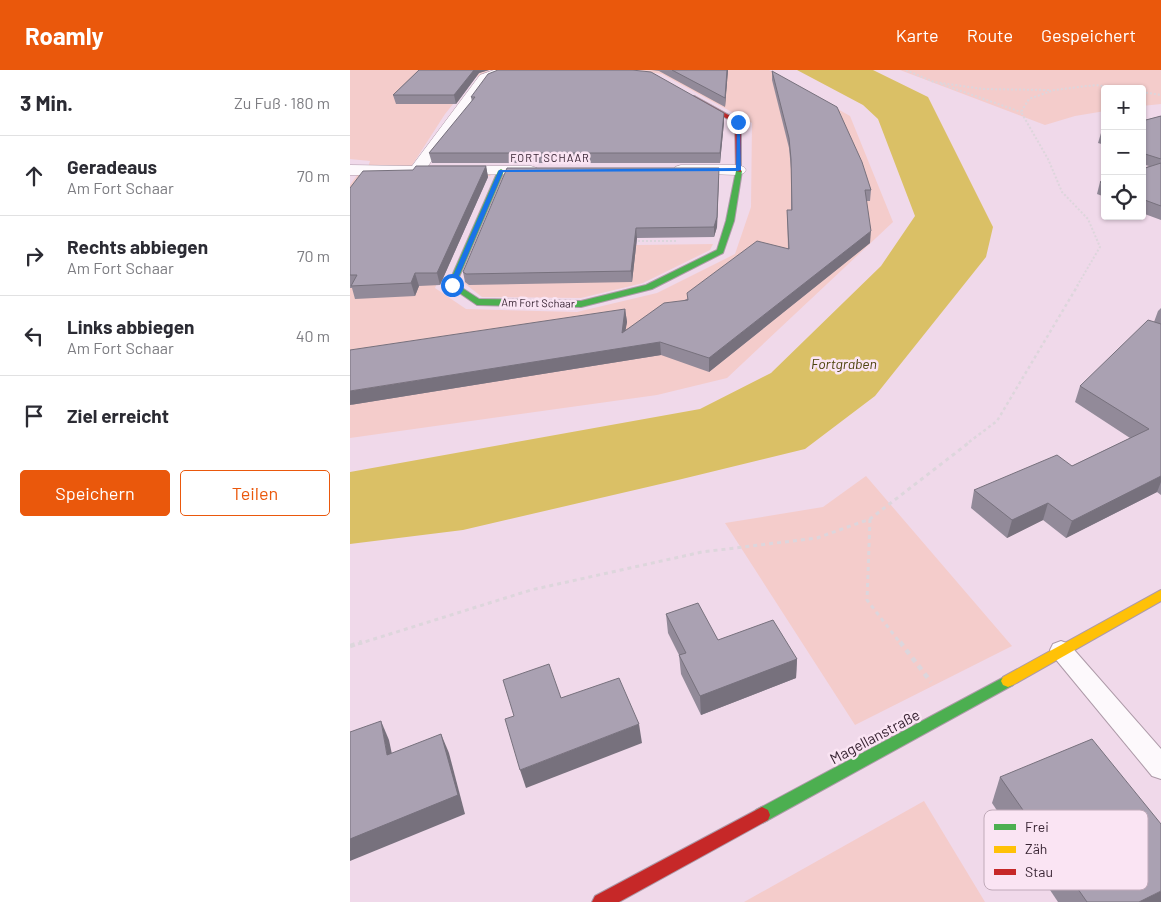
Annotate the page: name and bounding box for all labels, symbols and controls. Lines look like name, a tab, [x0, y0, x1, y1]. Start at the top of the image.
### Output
text: Roamly	[25, 21, 104, 50]
text: Karte	[896, 24, 939, 46]
text: Route	[967, 24, 1013, 46]
text: Gespeichert	[1041, 24, 1136, 46]
map controls	[1101, 85, 1146, 220]
button: +	[1101, 85, 1146, 130]
text: 3 Min.	[20, 90, 73, 115]
text: Zu Fuß · 180 m	[234, 93, 330, 112]
route end	[727, 111, 750, 134]
button: −	[1101, 130, 1146, 175]
district label: FORT SCHAAR	[510, 151, 590, 164]
text: Geradeaus	[67, 155, 157, 178]
icon: ahead	[20, 162, 48, 190]
text: 70 m	[297, 166, 330, 185]
button: locate	[1101, 175, 1146, 220]
text: Am Fort Schaar	[67, 178, 174, 197]
text: Rechts abbiegen	[67, 235, 208, 258]
icon: right	[20, 242, 48, 270]
text: 70 m	[297, 246, 330, 265]
text: Am Fort Schaar	[67, 258, 174, 277]
route start	[441, 274, 464, 297]
street label: Am Fort Schaar	[501, 295, 575, 310]
text: Links abbiegen	[67, 315, 194, 338]
icon: left	[20, 322, 48, 350]
text: 40 m	[296, 326, 330, 345]
text: Am Fort Schaar	[67, 338, 174, 357]
water label: Fortgraben	[811, 355, 877, 372]
icon: arrive	[20, 402, 48, 430]
text: Ziel erreicht	[67, 404, 169, 427]
button: Speichern	[20, 470, 170, 516]
button: Teilen	[180, 470, 330, 516]
street label: Magellanstraße	[827, 705, 923, 767]
legend	[984, 810, 1148, 890]
text: Frei	[1025, 818, 1049, 835]
text: Zäh	[1025, 840, 1047, 857]
text: Stau	[1025, 863, 1053, 880]

